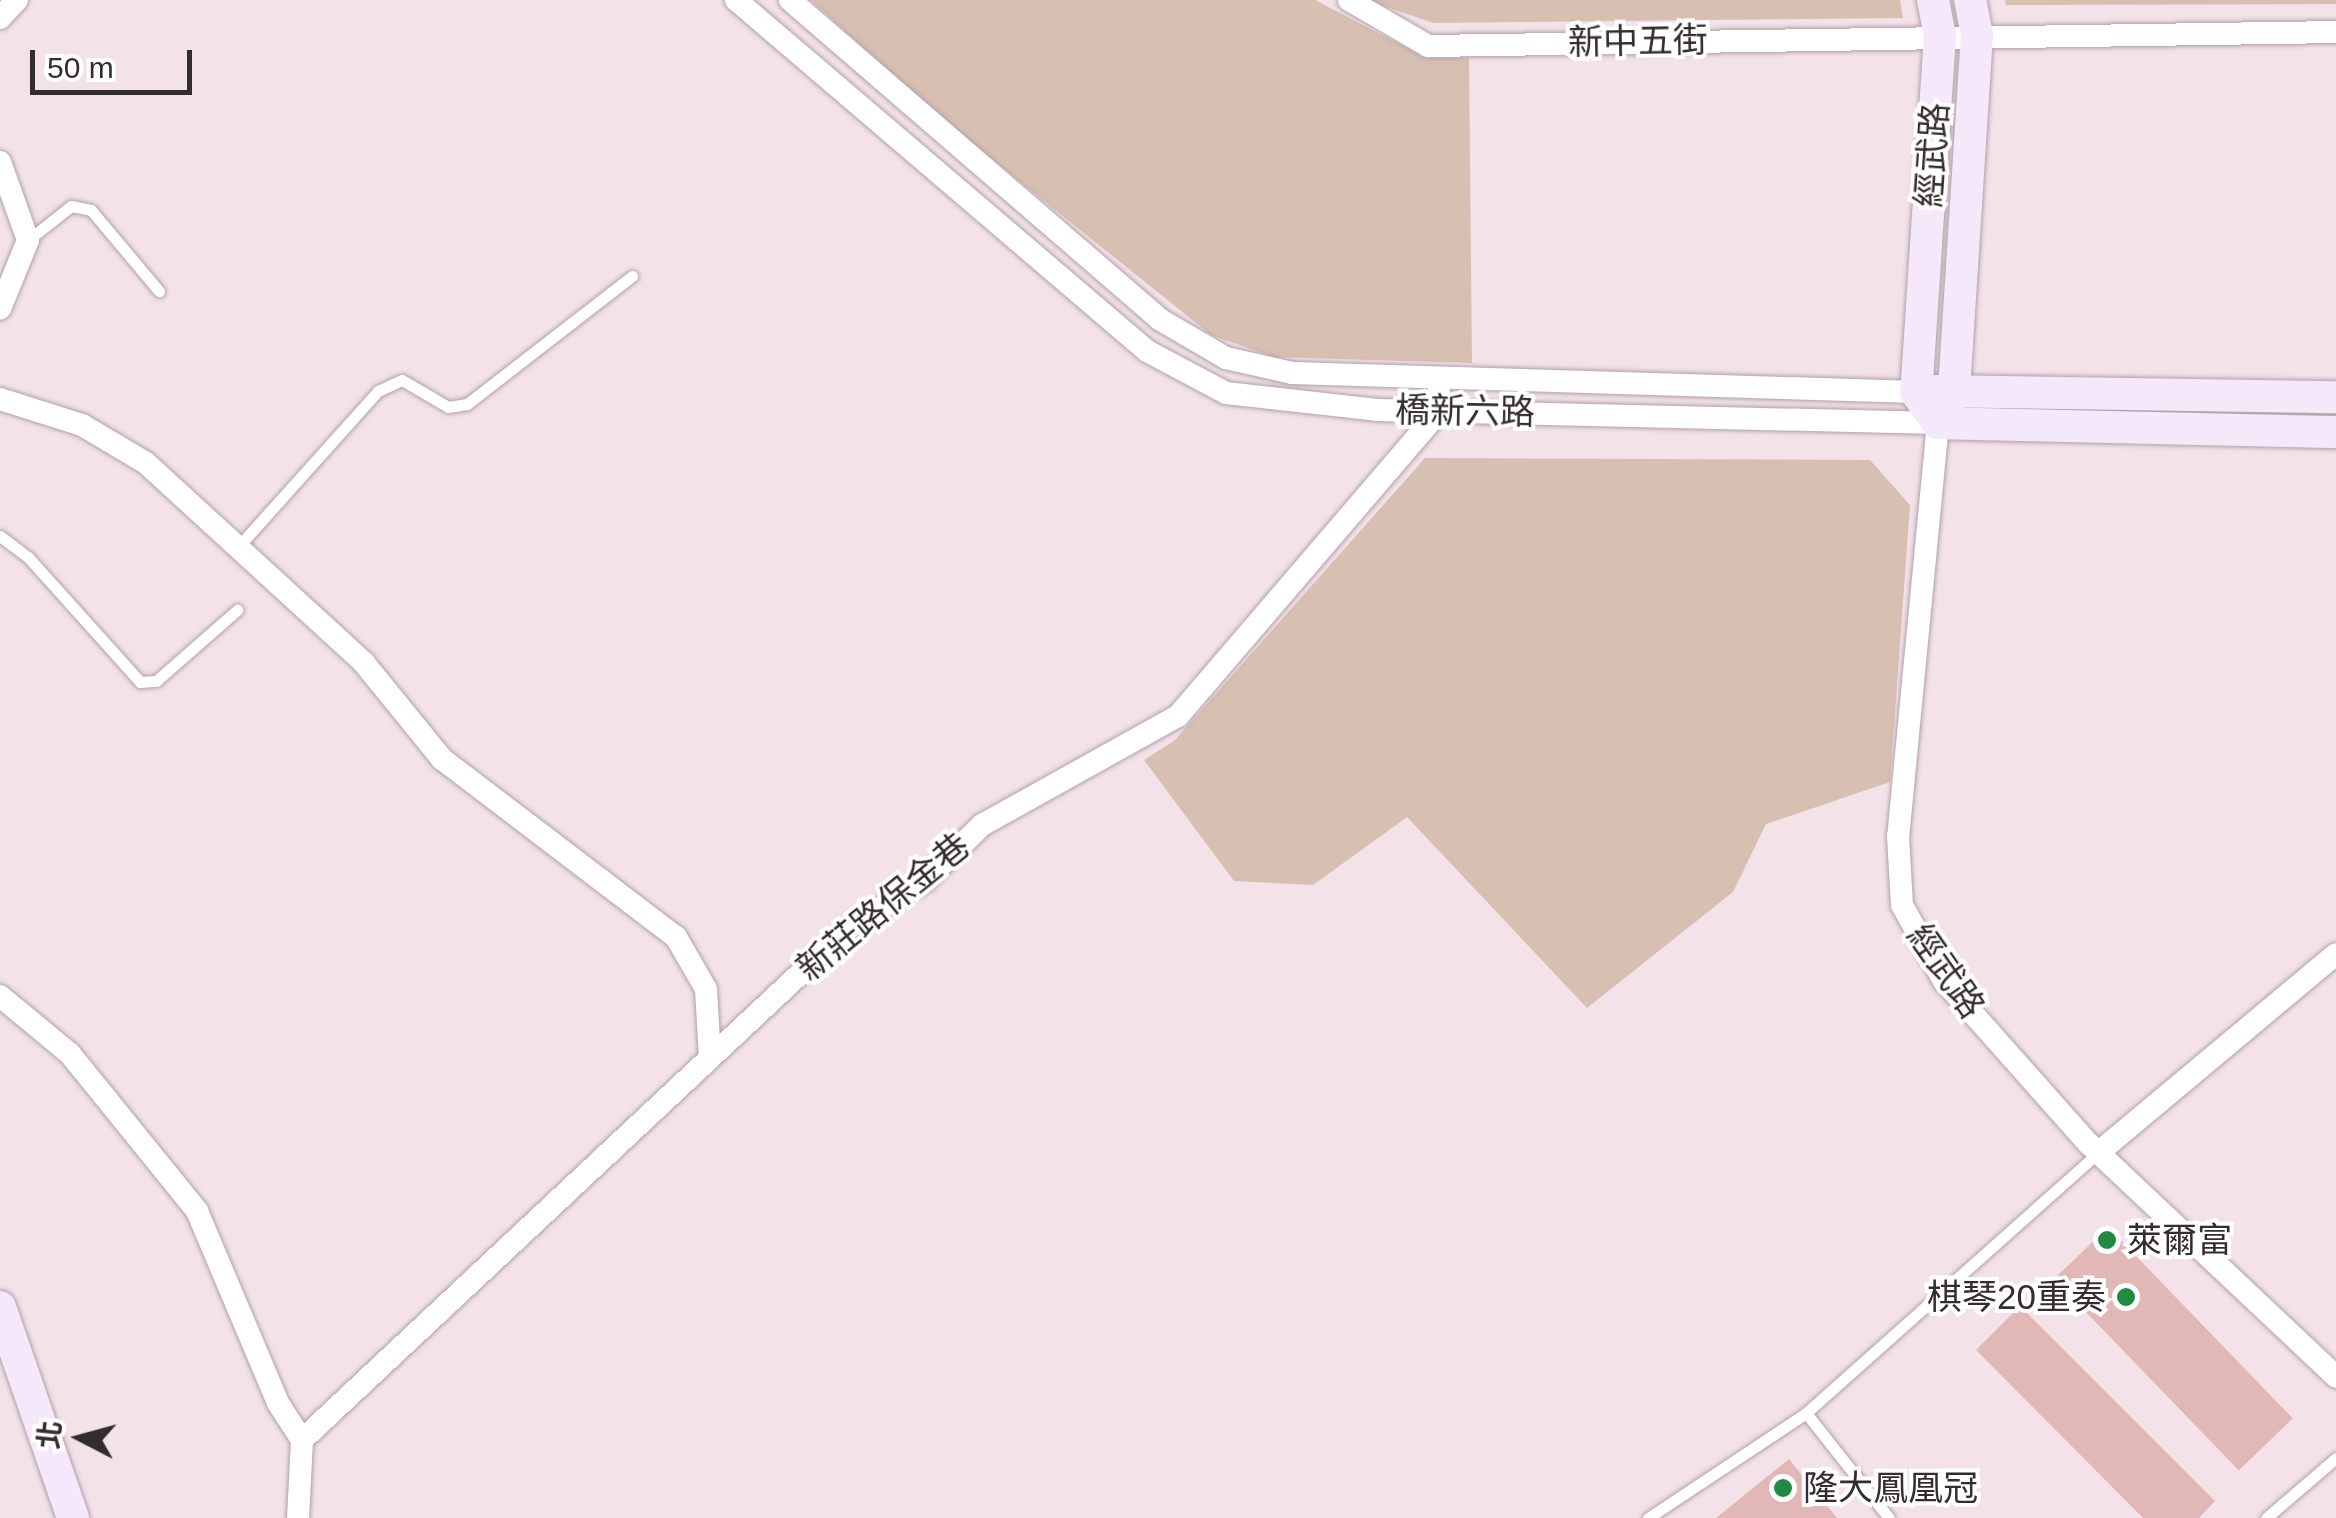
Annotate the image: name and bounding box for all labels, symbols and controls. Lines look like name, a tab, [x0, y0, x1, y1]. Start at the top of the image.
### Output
street label: 新中五街	[1568, 19, 1708, 63]
scale bar	[35, 30, 198, 92]
text: 50 m	[47, 51, 114, 84]
street label: 經武路	[1907, 101, 1957, 209]
street label: 橋新六路	[1395, 389, 1535, 433]
street label: 新莊路保金巷	[788, 825, 978, 989]
street label: 經武路	[1899, 916, 1993, 1026]
place label: 萊爾富	[2127, 1219, 2232, 1261]
marker: 萊爾富	[2096, 1229, 2118, 1251]
place label: 棋琴20重奏	[1927, 1276, 2106, 1318]
marker: 棋琴20重奏	[2115, 1286, 2137, 1308]
north arrow	[30, 1388, 130, 1488]
text: 北	[33, 1419, 67, 1450]
place label: 隆大鳳凰冠	[1803, 1467, 1978, 1509]
marker: 隆大鳳凰冠	[1772, 1477, 1794, 1499]

